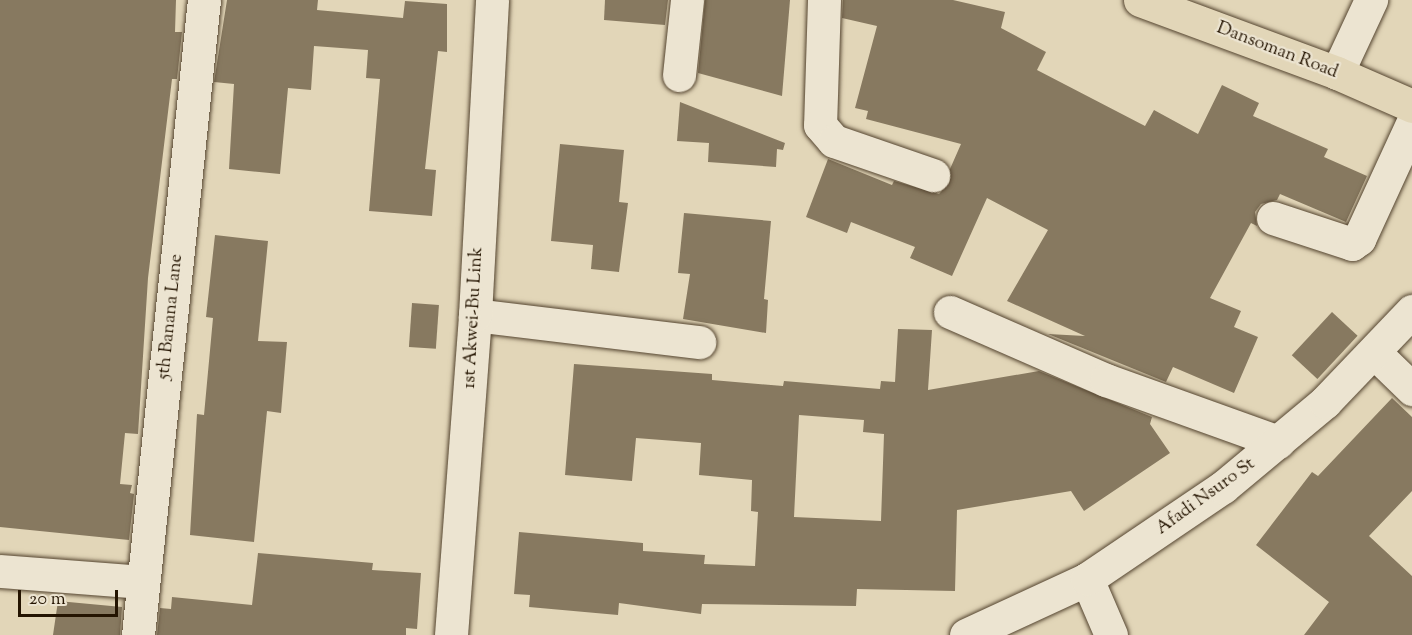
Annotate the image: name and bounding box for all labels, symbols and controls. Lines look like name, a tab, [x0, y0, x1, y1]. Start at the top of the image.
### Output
street label: Dansoman Road	[1213, 18, 1341, 84]
street label: 1st Akwei-Bu Link	[460, 247, 488, 389]
street label: 5th Banana Lane	[154, 253, 188, 381]
street label: Afadi Nsuro St	[1152, 454, 1260, 540]
scale bar	[21, 578, 122, 616]
text: 20 m	[29, 587, 66, 613]

